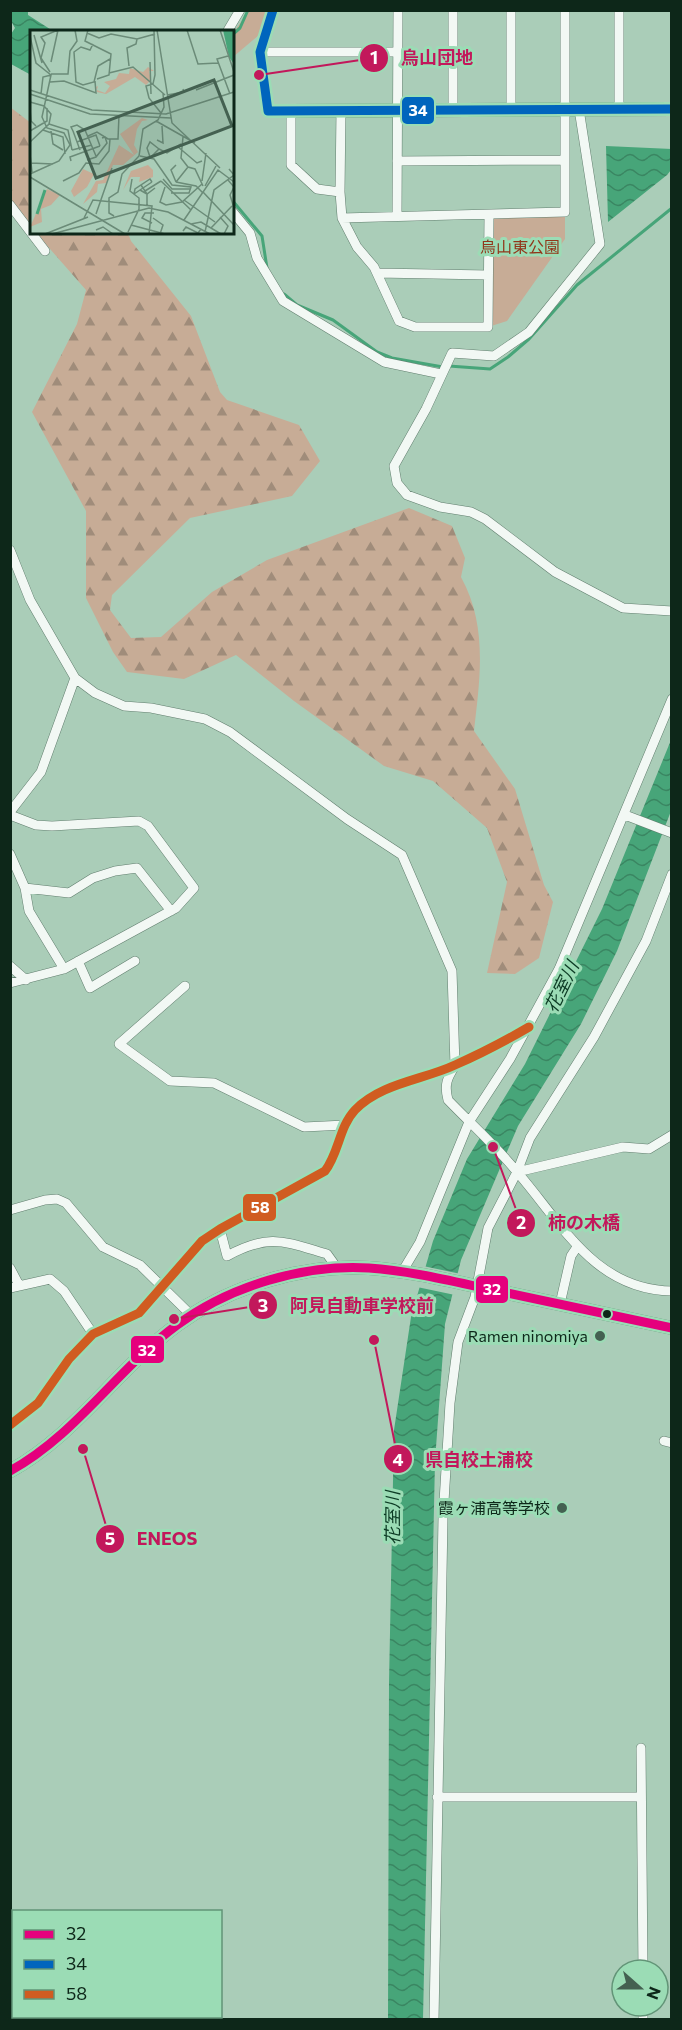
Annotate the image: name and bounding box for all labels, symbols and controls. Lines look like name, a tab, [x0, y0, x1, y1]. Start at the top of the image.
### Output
inset map	[30, 30, 234, 234]
callout: 烏山団地	[359, 40, 485, 76]
text: 1	[370, 46, 378, 68]
text: 烏山団地	[401, 46, 473, 68]
line badge: 34	[401, 96, 435, 125]
text: 34	[408, 100, 428, 119]
park label: 烏山東公園	[480, 237, 560, 256]
water label: 花室川	[539, 956, 584, 1016]
line badge: 58	[242, 1193, 277, 1222]
text: 58	[250, 1197, 270, 1216]
callout: 柿の木橋	[506, 1205, 632, 1241]
text: 2	[516, 1211, 526, 1233]
text: 柿の木橋	[548, 1211, 620, 1233]
line badge: 32	[475, 1275, 509, 1304]
text: 32	[483, 1279, 501, 1298]
callout: 阿見自動車学校前	[248, 1287, 446, 1323]
text: 3	[258, 1294, 268, 1316]
text: 阿見自動車学校前	[290, 1294, 434, 1316]
unlabelled marker	[601, 1308, 613, 1320]
place label: Ramen ninomiya	[468, 1326, 588, 1345]
marker: Ramen ninomiya	[593, 1329, 607, 1343]
line badge: 32	[130, 1335, 165, 1364]
text: 32	[138, 1340, 156, 1359]
callout: 県自校土浦校	[383, 1441, 545, 1477]
text: 4	[392, 1448, 404, 1470]
text: 県自校土浦校	[425, 1448, 533, 1470]
water label: 花室川	[381, 1489, 403, 1545]
place label: 霞ヶ浦高等学校	[438, 1498, 550, 1517]
marker: 霞ヶ浦高等学校	[555, 1501, 569, 1515]
callout: ENEOS	[95, 1521, 210, 1557]
text: 5	[105, 1527, 115, 1549]
text: ENEOS	[137, 1527, 197, 1549]
legend	[12, 1910, 222, 2018]
text: 32	[66, 1922, 86, 1944]
text: 34	[66, 1952, 87, 1974]
north arrow	[610, 1958, 670, 2018]
text: 58	[66, 1982, 87, 2004]
text: N	[643, 1985, 665, 2003]

